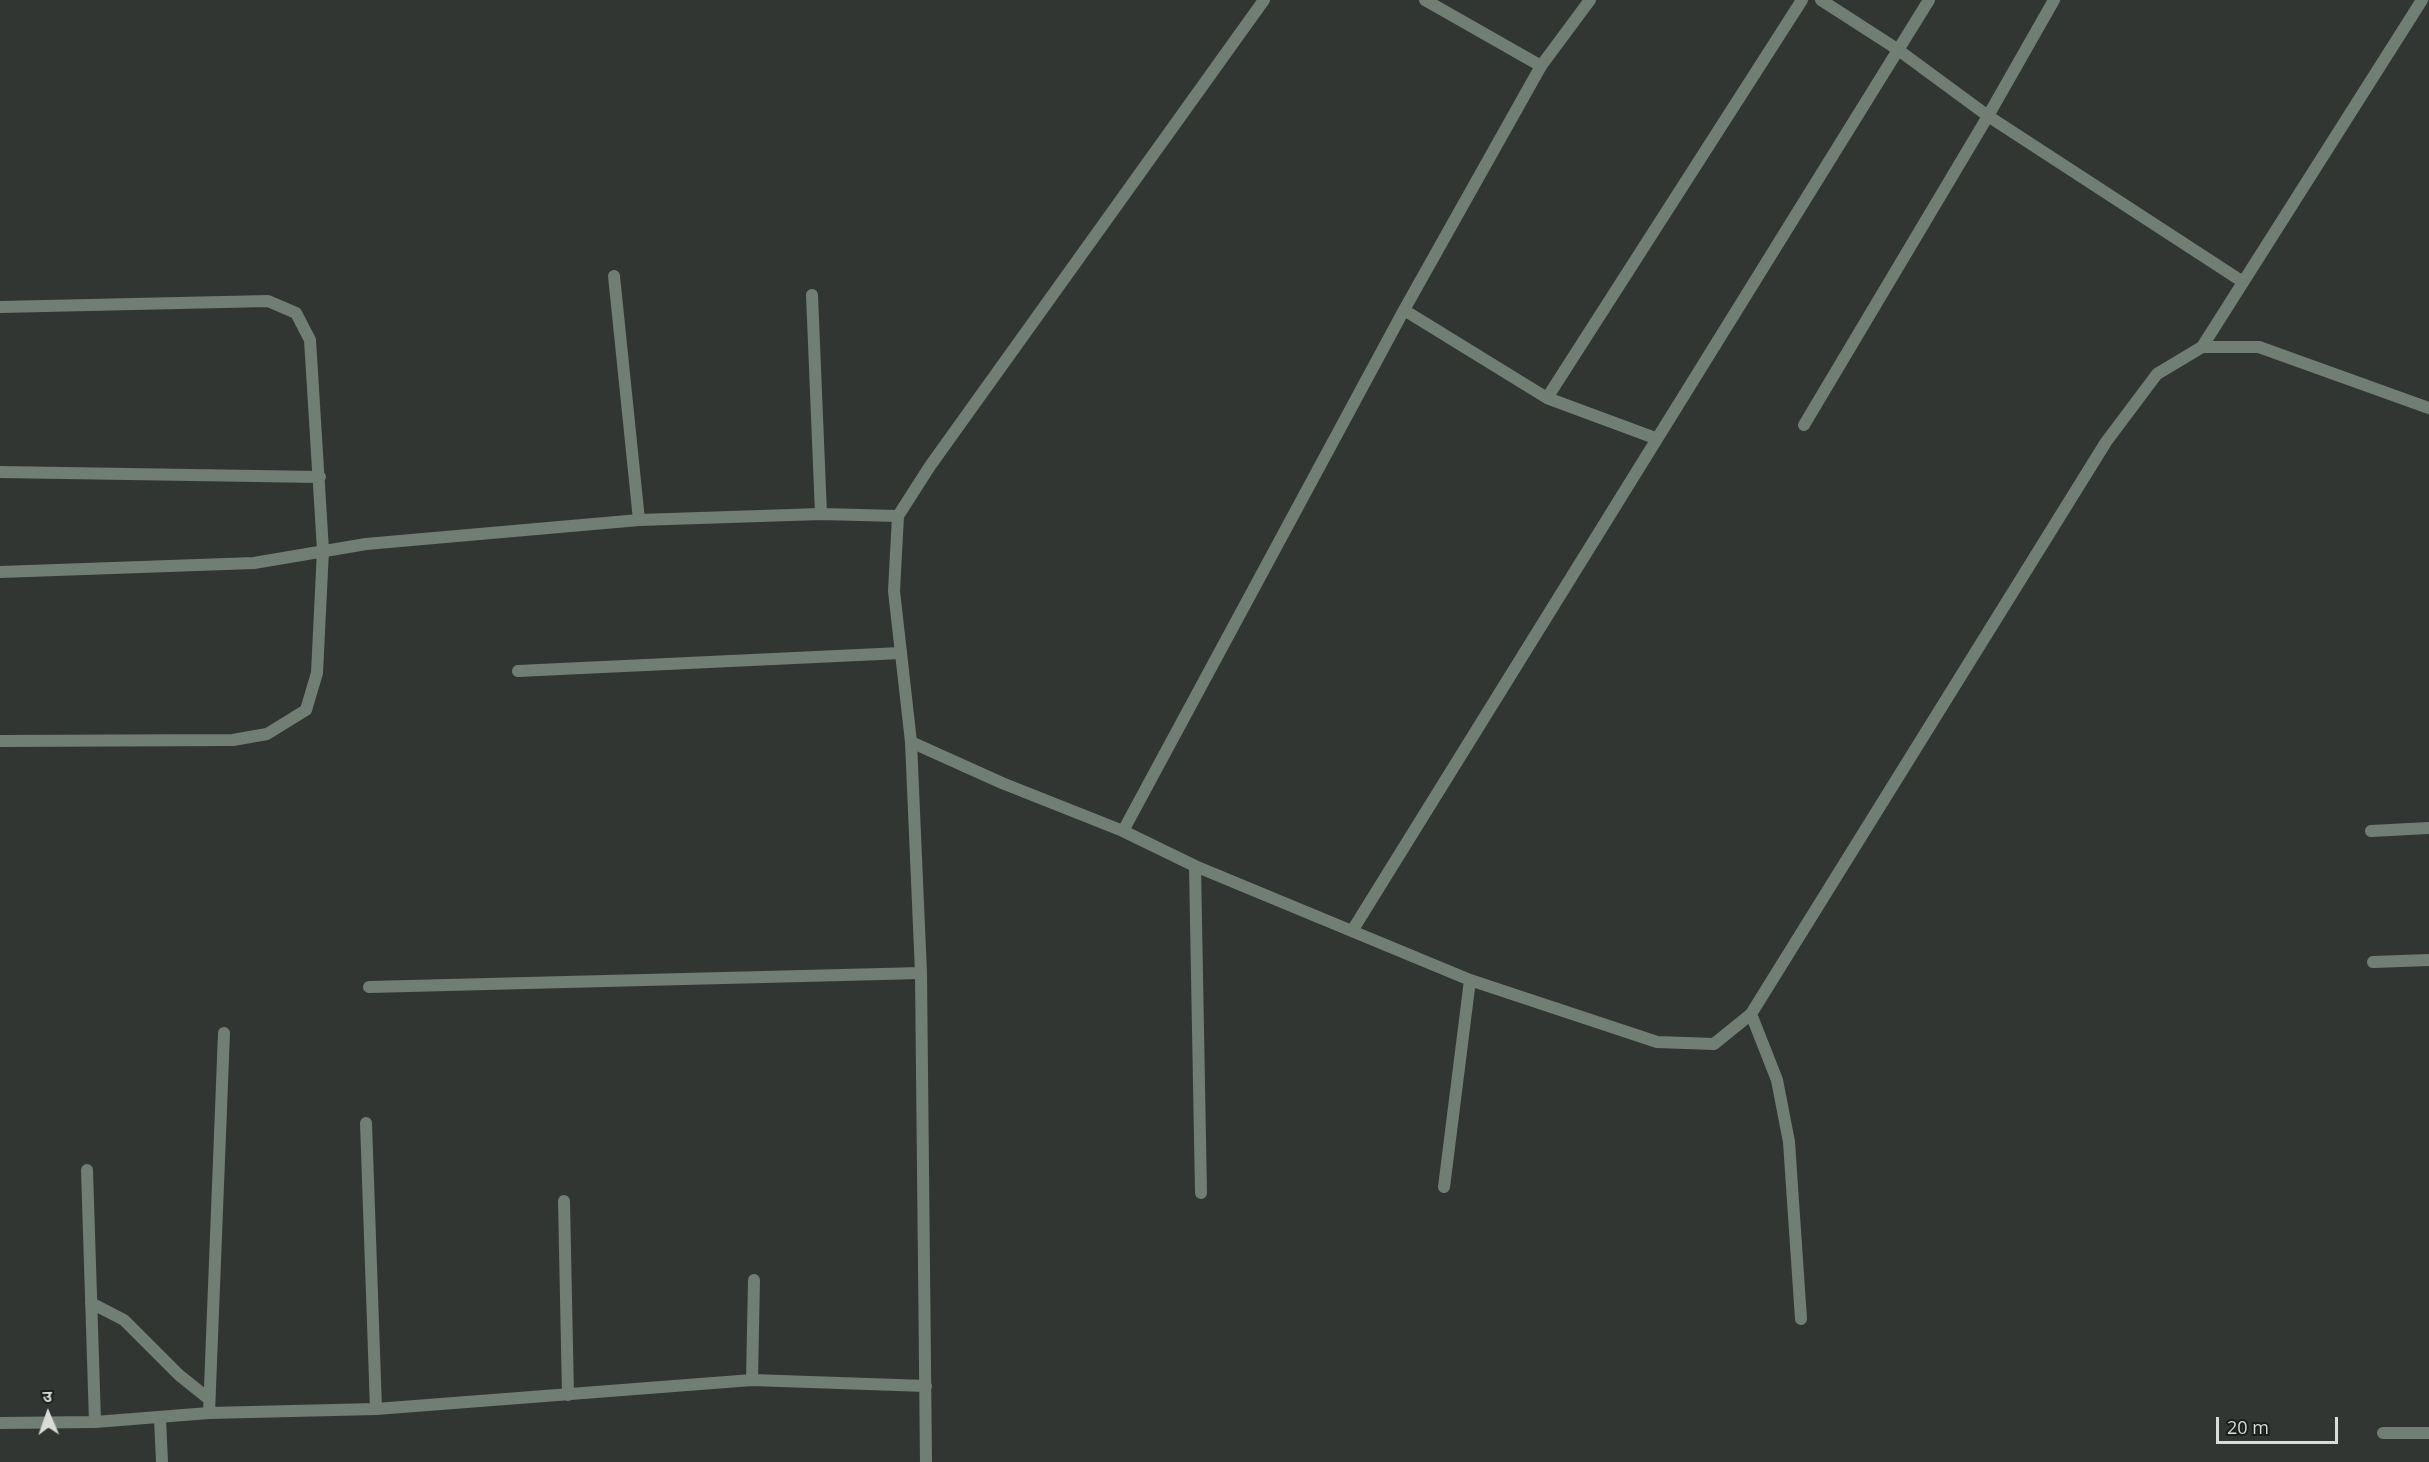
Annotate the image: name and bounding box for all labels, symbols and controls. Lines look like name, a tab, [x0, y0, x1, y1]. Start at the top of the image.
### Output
north arrow	[18, 1384, 78, 1444]
text: उ	[42, 1385, 52, 1407]
scale bar	[2219, 1405, 2340, 1443]
text: 20 m	[2227, 1415, 2269, 1439]

